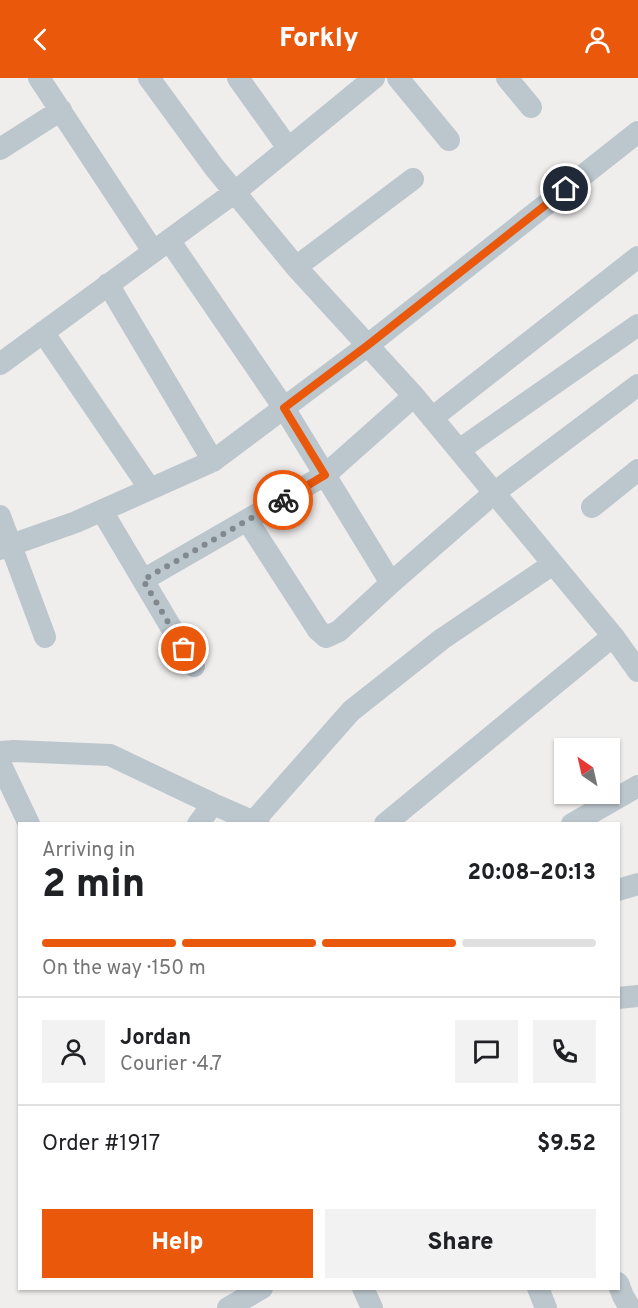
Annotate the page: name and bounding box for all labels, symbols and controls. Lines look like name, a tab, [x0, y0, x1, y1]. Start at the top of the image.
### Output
text: Forkly	[279, 22, 359, 56]
icon: back	[24, 23, 57, 56]
icon: person	[581, 23, 614, 56]
pin	[540, 163, 591, 214]
icon: home	[549, 172, 582, 205]
courier	[253, 470, 313, 530]
icon: bike	[267, 484, 300, 517]
pin	[158, 623, 209, 674]
icon: bag	[167, 632, 200, 665]
north arrow	[554, 738, 620, 804]
map controls	[554, 738, 620, 804]
text: Arriving in	[42, 838, 135, 864]
text: 20:08–20:13	[467, 860, 596, 887]
text: 2 min	[42, 862, 145, 911]
text: On the way · 150 m	[42, 956, 206, 982]
button: person	[42, 1020, 105, 1083]
button: chat	[455, 1020, 518, 1083]
button: phone	[533, 1020, 596, 1083]
text: Jordan	[120, 1025, 191, 1052]
text: Courier · 4.7	[120, 1052, 222, 1078]
text: Order #1917	[42, 1131, 160, 1158]
text: $9.52	[537, 1131, 596, 1158]
button: Help	[42, 1209, 313, 1278]
button: Share	[325, 1209, 596, 1278]

